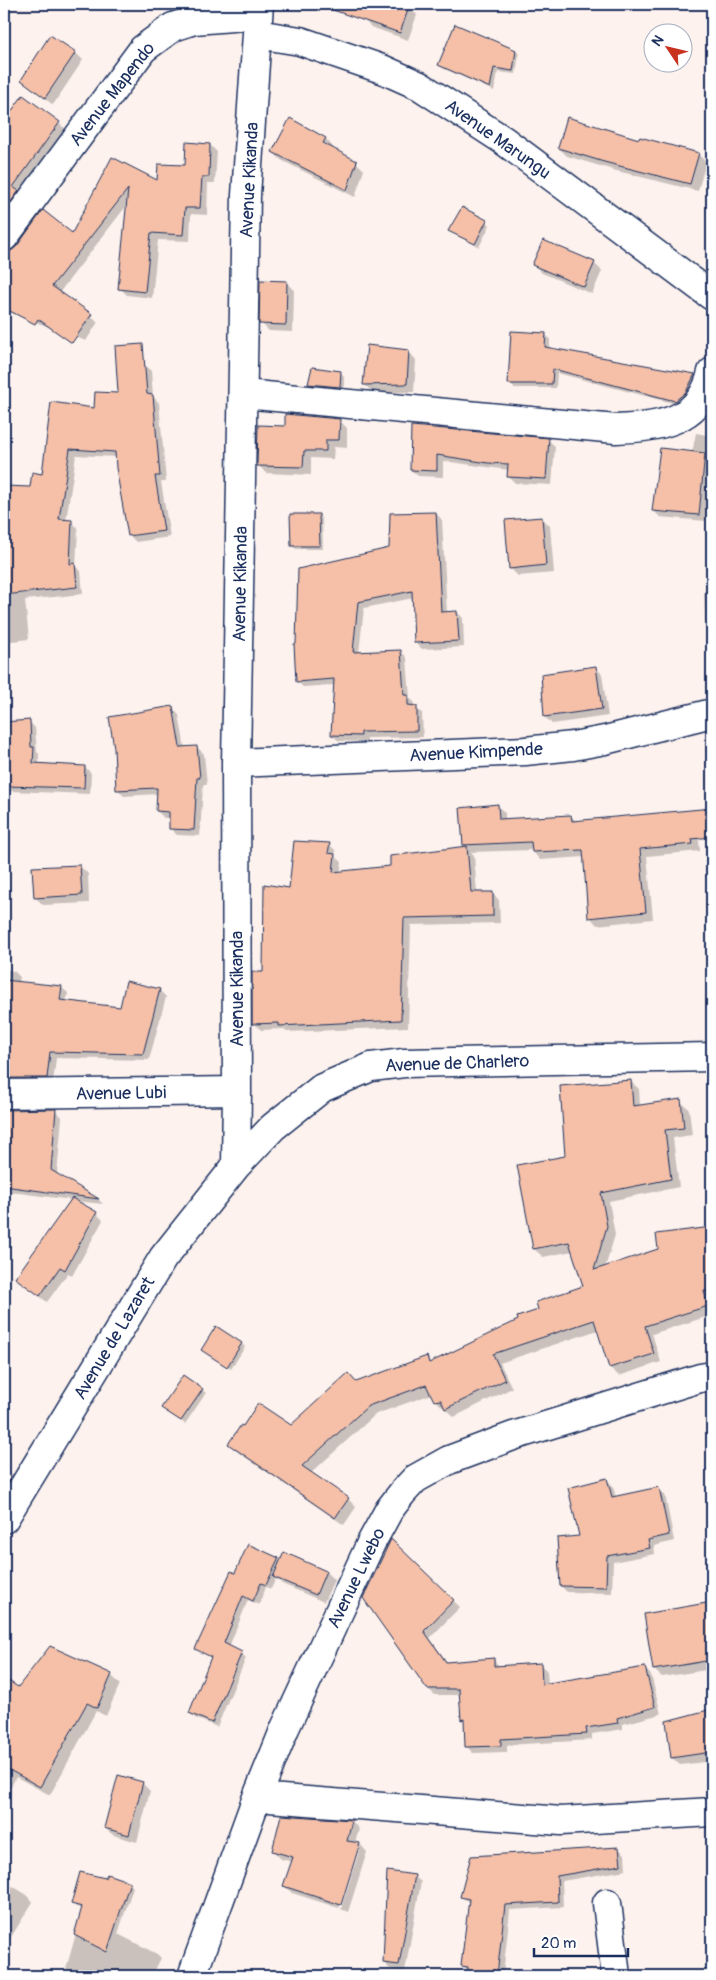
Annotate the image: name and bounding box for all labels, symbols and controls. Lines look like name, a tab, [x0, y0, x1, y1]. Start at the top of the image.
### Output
north arrow	[644, 22, 694, 72]
text: N	[648, 32, 667, 50]
street label: Avenue Mapendo	[65, 37, 160, 151]
street label: Avenue Marungu	[440, 94, 555, 184]
street label: Avenue Kikanda	[235, 121, 264, 239]
street label: Avenue Kikanda	[228, 526, 253, 642]
street label: Avenue Kimpende	[409, 738, 544, 767]
street label: Avenue Kikanda	[226, 931, 249, 1047]
street label: Avenue de Charlero	[385, 1049, 530, 1078]
street label: Avenue Lubi	[76, 1081, 166, 1106]
street label: Avenue de Lazaret	[69, 1272, 161, 1404]
street label: Avenue Lwebo	[322, 1524, 391, 1632]
scale bar	[534, 1925, 627, 1957]
text: 20 m	[541, 1934, 576, 1953]

